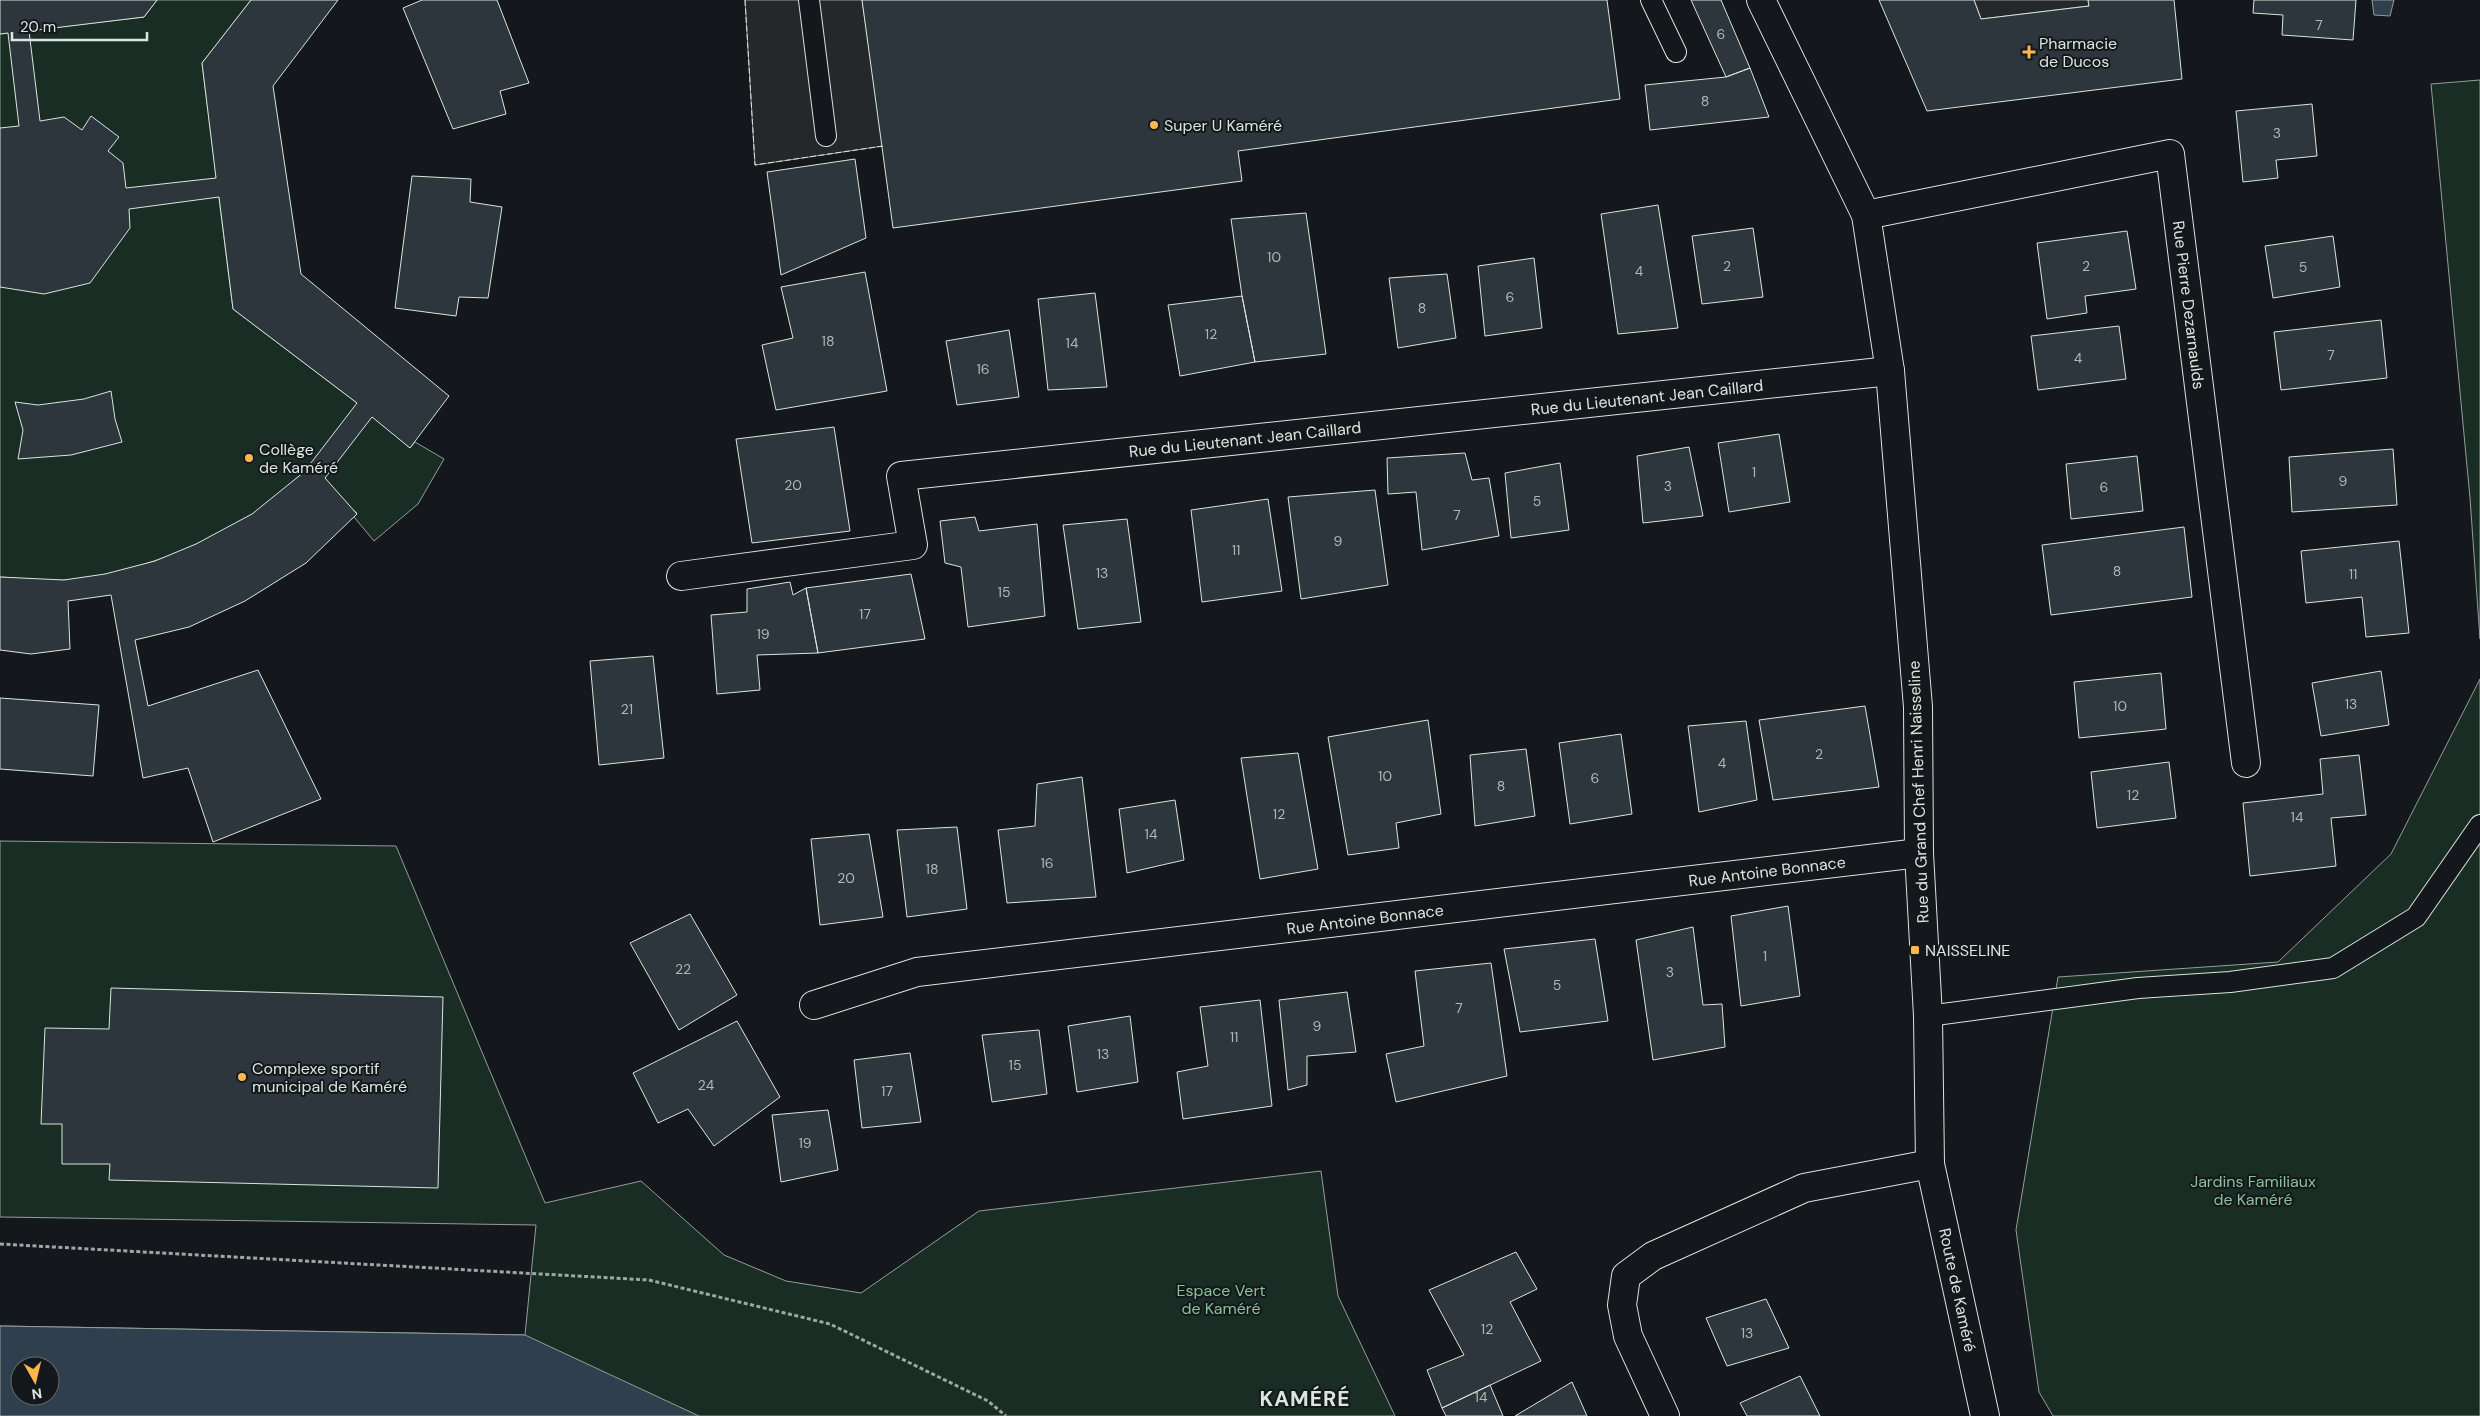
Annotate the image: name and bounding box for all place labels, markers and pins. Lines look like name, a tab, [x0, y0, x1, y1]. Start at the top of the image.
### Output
place label: Pharmacie de Ducos	[2039, 33, 2117, 72]
marker: Pharmacie de Ducos	[2023, 46, 2035, 58]
place label: Super U Kaméré	[1164, 115, 1282, 136]
marker: Super U Kaméré	[1148, 119, 1160, 131]
place label: Collège de Kaméré	[259, 439, 338, 478]
marker: Collège de Kaméré	[243, 452, 255, 464]
place label: NAISSELINE	[1925, 940, 2010, 961]
marker: NAISSELINE	[1909, 944, 1921, 956]
place label: Complexe sportif municipal de Kaméré	[252, 1058, 407, 1097]
marker: Complexe sportif municipal de Kaméré	[236, 1071, 248, 1083]

